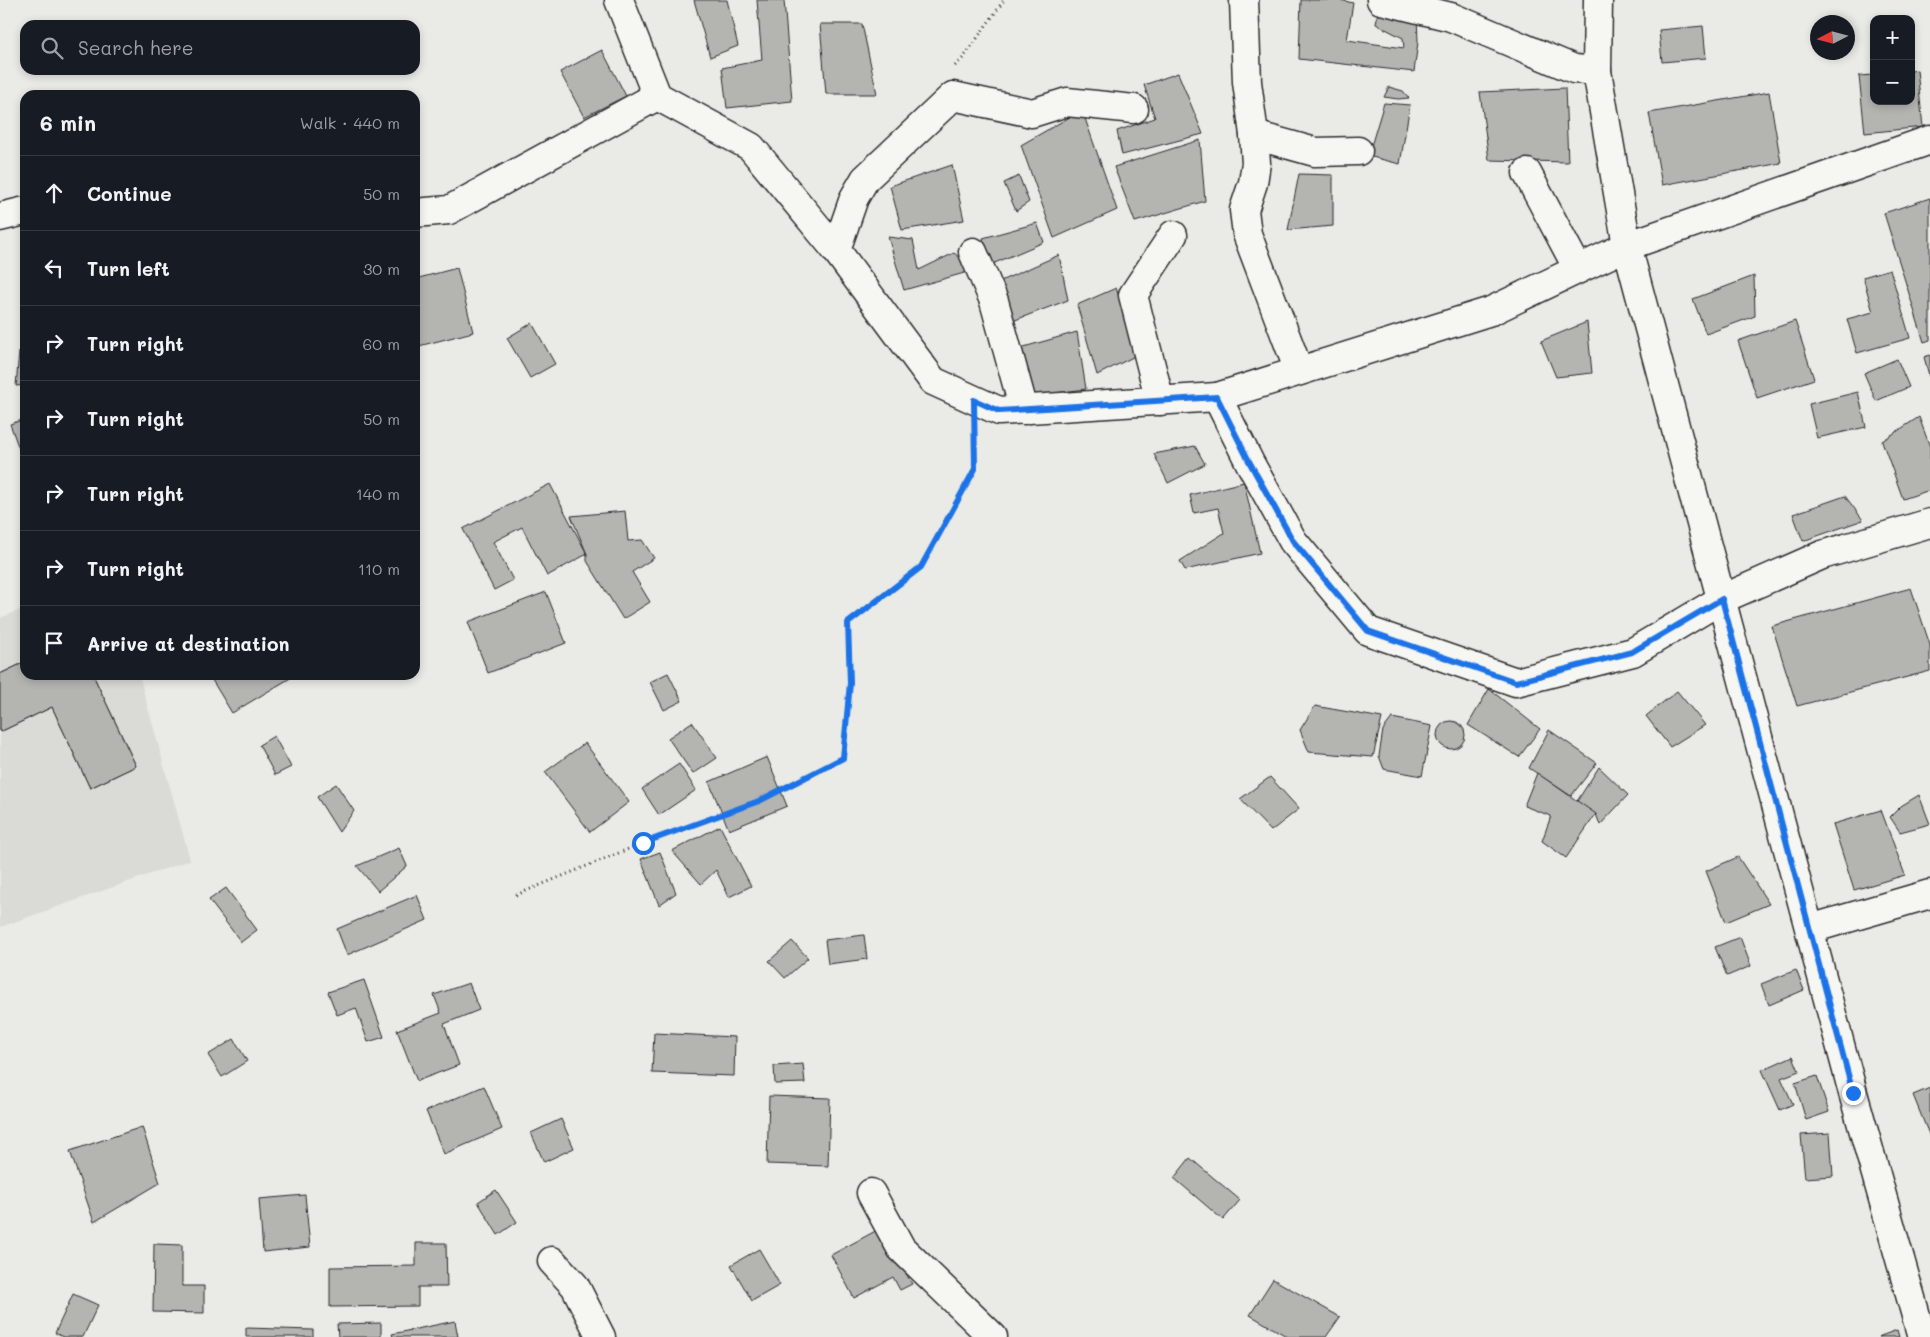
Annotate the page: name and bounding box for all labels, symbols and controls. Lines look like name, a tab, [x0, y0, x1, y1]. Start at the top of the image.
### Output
north arrow	[1810, 15, 1855, 60]
map controls	[1870, 15, 1915, 105]
button: +	[1870, 15, 1915, 60]
search box	[20, 20, 420, 75]
icon: search	[38, 34, 66, 62]
text: Search here	[78, 35, 194, 60]
button: −	[1870, 60, 1915, 105]
text: 6 min	[40, 109, 96, 136]
text: Walk · 440 m	[300, 112, 400, 133]
icon: ahead	[40, 179, 68, 207]
text: Continue	[87, 181, 172, 206]
text: 50 m	[363, 183, 400, 204]
icon: left	[40, 254, 68, 282]
text: Turn left	[87, 256, 170, 281]
text: 30 m	[363, 258, 400, 279]
icon: right	[40, 329, 68, 357]
text: Turn right	[87, 331, 184, 356]
text: 60 m	[363, 333, 400, 354]
icon: right	[40, 404, 68, 432]
text: Turn right	[87, 406, 184, 431]
text: 50 m	[363, 408, 400, 429]
icon: right	[40, 479, 68, 507]
text: Turn right	[87, 481, 184, 506]
text: 140 m	[356, 483, 400, 504]
icon: right	[40, 554, 68, 582]
text: Turn right	[87, 556, 184, 581]
text: 110 m	[358, 558, 400, 579]
icon: arrive	[40, 629, 68, 657]
text: Arrive at destination	[87, 631, 290, 656]
route start	[632, 832, 655, 855]
route end	[1842, 1082, 1865, 1105]

